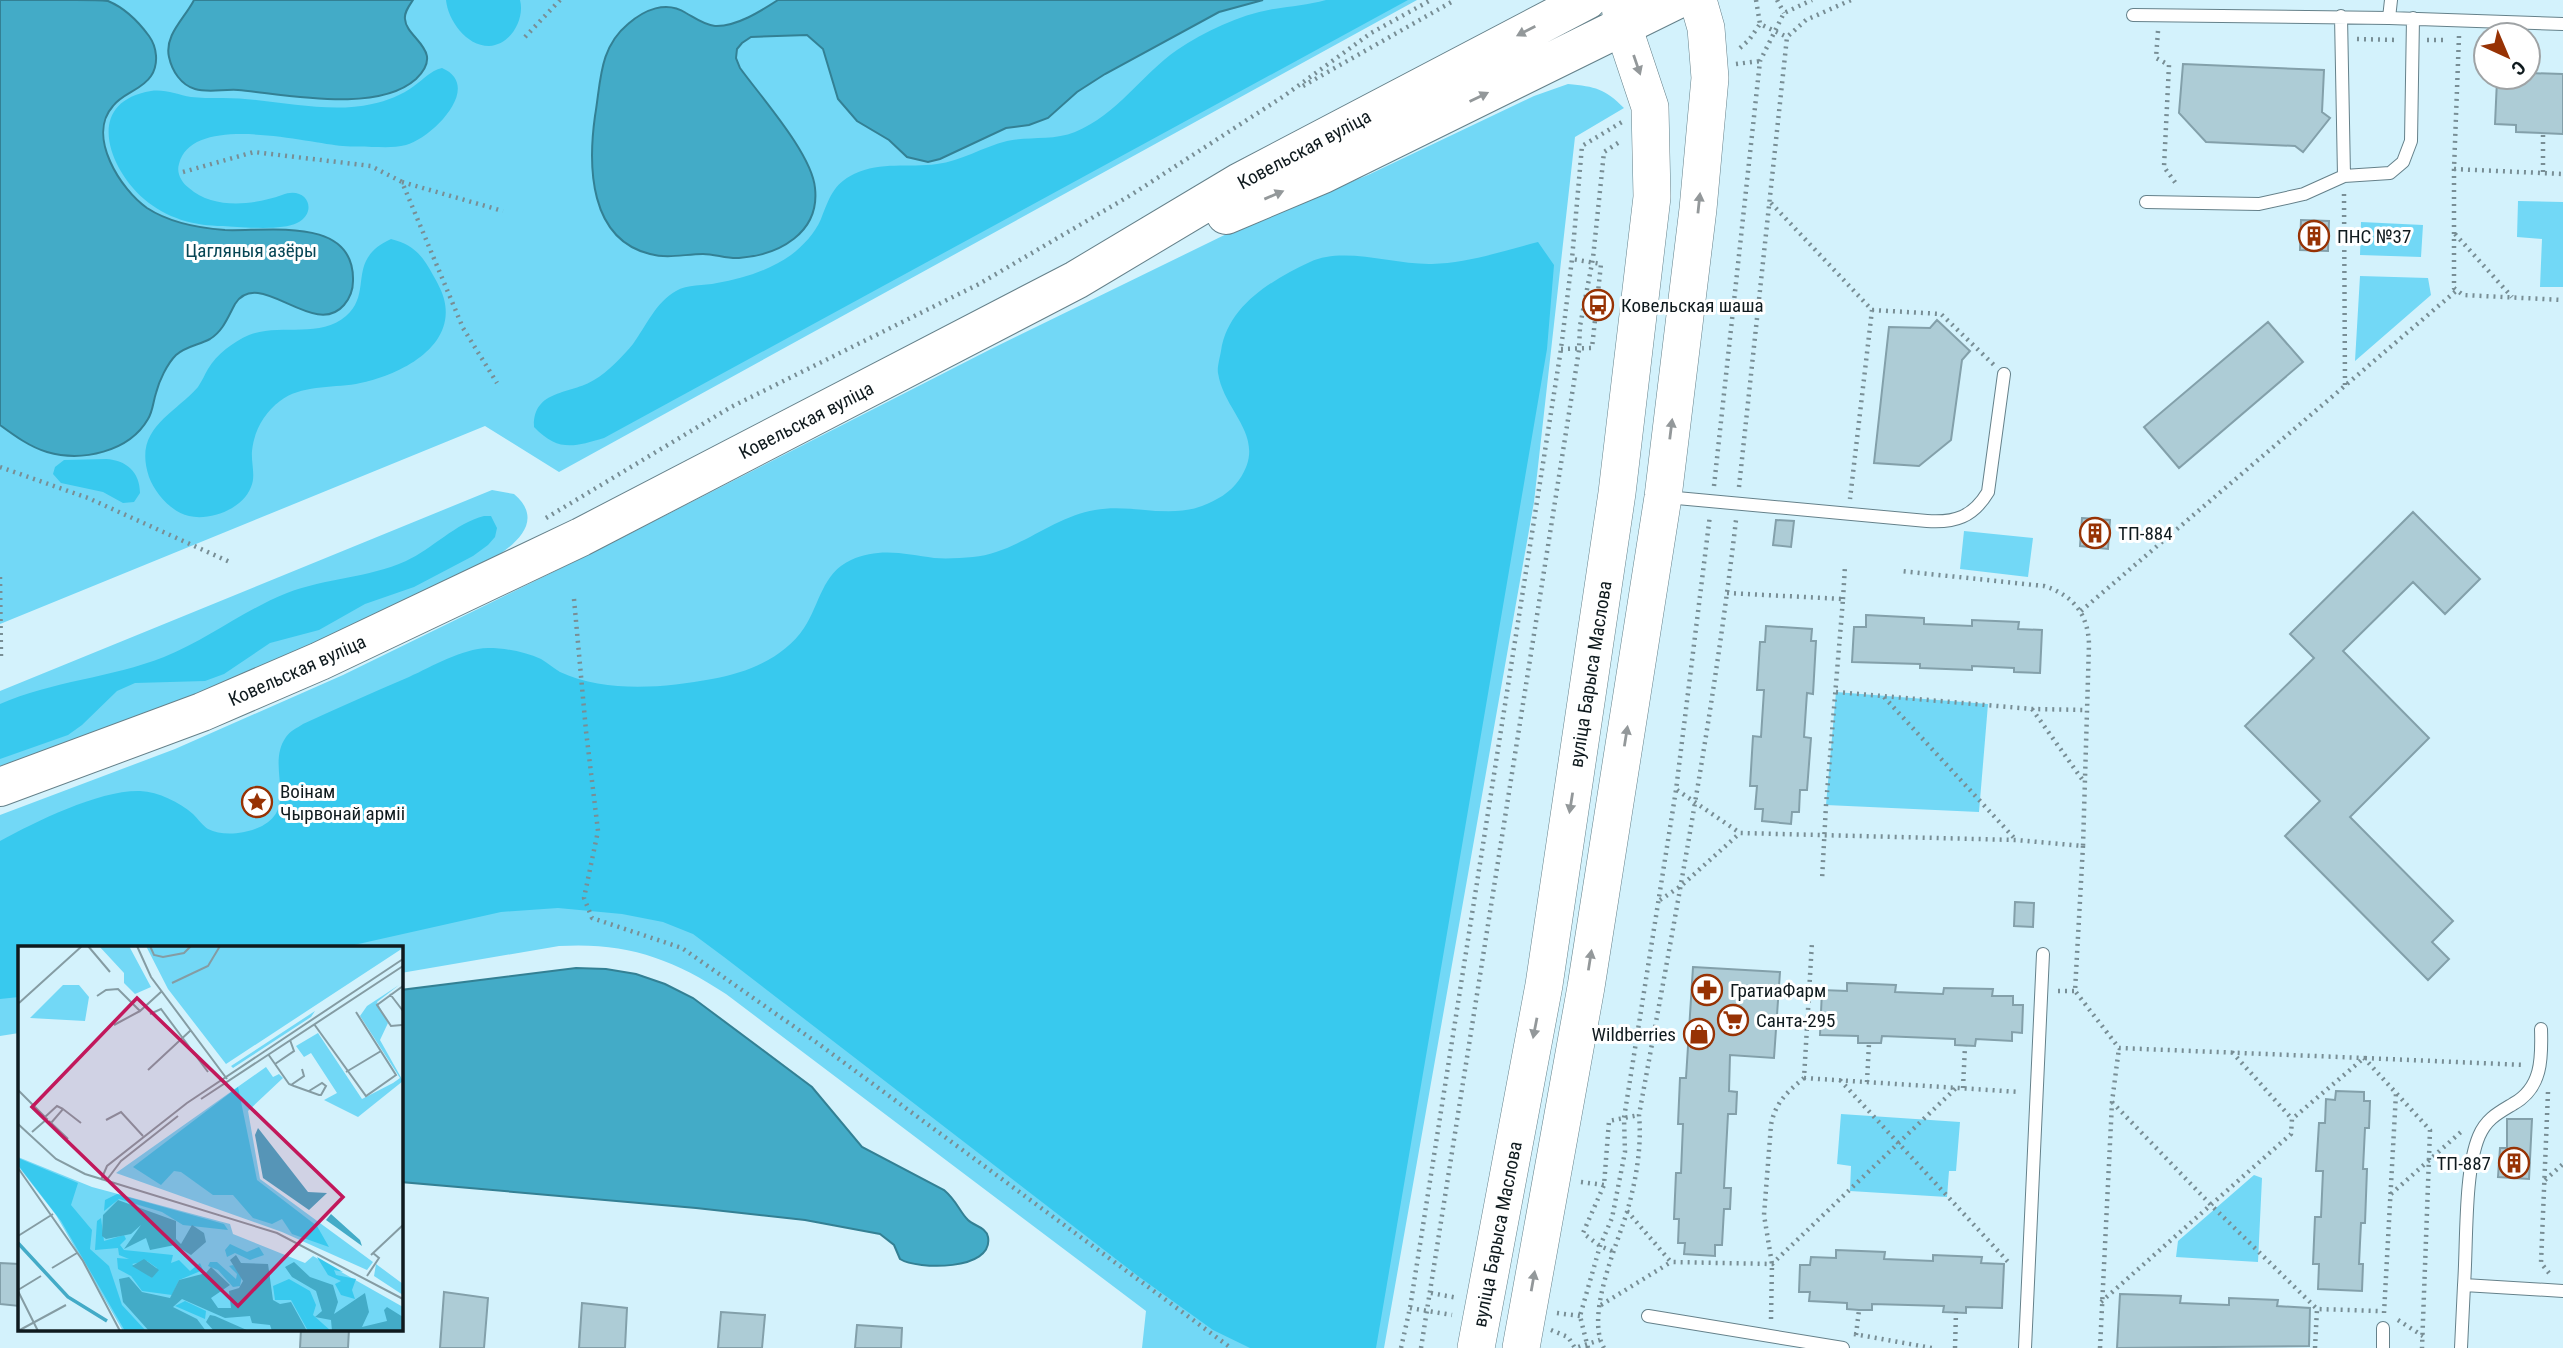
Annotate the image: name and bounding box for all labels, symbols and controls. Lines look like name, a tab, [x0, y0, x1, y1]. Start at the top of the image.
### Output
north arrow	[2472, 21, 2542, 91]
one-way arrow	[1516, 25, 1536, 37]
one-way arrow	[1632, 55, 1643, 76]
text: С	[2506, 56, 2530, 80]
one-way arrow	[1469, 91, 1489, 102]
street label: Ковельская вуліца	[1234, 105, 1375, 194]
one-way arrow	[1264, 189, 1284, 201]
one-way arrow	[1693, 192, 1704, 214]
building icon: ПНС №37	[2297, 219, 2331, 253]
place label: ПНС №37	[2337, 225, 2411, 248]
park label: Цагляныя азёры	[185, 239, 317, 262]
bus stop icon: Ковельская шаша	[1581, 288, 1615, 322]
place label: Ковельская шаша	[1621, 294, 1764, 317]
street label: Ковельская вуліца	[735, 377, 877, 464]
one-way arrow	[1666, 418, 1677, 440]
building icon: ТП-884	[2078, 516, 2112, 550]
place label: ТП-884	[2118, 522, 2173, 545]
street label: вуліца Барыса Маслова	[1564, 579, 1617, 769]
street label: Ковельская вуліца	[225, 630, 369, 711]
one-way arrow	[1620, 725, 1631, 747]
place label: Воінам Чырвонай арміі	[280, 780, 405, 825]
place icon: Воінам Чырвонай арміі	[240, 785, 274, 819]
one-way arrow	[1565, 792, 1576, 814]
inset map	[18, 946, 402, 1330]
one-way arrow	[1585, 949, 1596, 971]
pharmacy icon: ГратиаФарм	[1690, 973, 1724, 1007]
place label: ГратиаФарм	[1730, 979, 1826, 1002]
supermarket icon: Санта-295	[1716, 1003, 1750, 1037]
place label: Санта-295	[1756, 1009, 1835, 1032]
one-way arrow	[1530, 1017, 1541, 1039]
shop icon: Wildberries	[1682, 1017, 1716, 1051]
place label: Wildberries	[1592, 1023, 1676, 1046]
street label: вуліца Барыса Маслова	[1468, 1139, 1527, 1329]
building icon: ТП-887	[2497, 1146, 2531, 1180]
place label: ТП-887	[2436, 1152, 2491, 1175]
one-way arrow	[1528, 1270, 1539, 1292]

